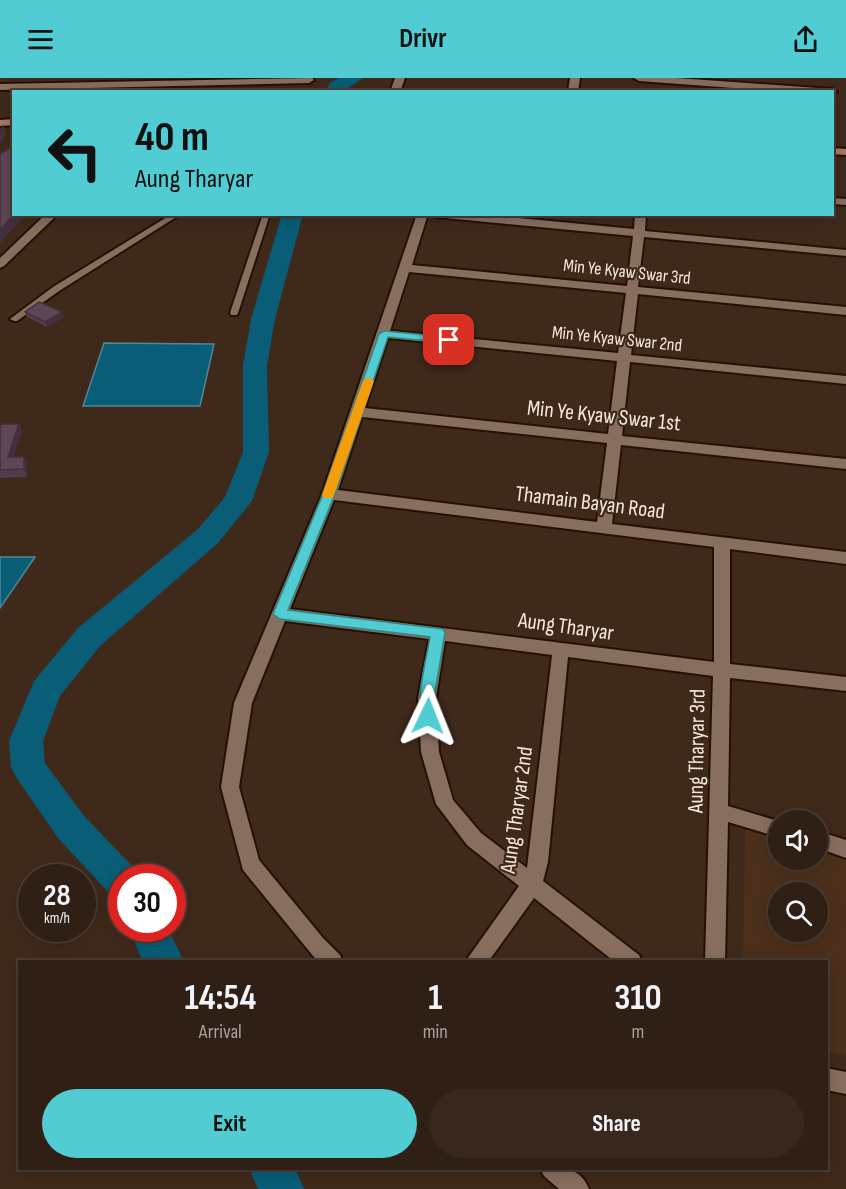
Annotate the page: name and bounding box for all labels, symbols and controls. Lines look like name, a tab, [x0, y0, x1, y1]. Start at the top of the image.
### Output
icon: menu	[24, 23, 57, 56]
text: Drivr	[399, 23, 447, 55]
icon: share	[789, 23, 822, 56]
text: 40 m	[135, 112, 209, 163]
icon: left	[36, 114, 114, 192]
text: Aung Tharyar	[135, 163, 253, 195]
street label: Min Ye Kyaw Swar 3rd	[562, 255, 692, 289]
pin	[423, 314, 474, 365]
street label: Min Ye Kyaw Swar 2nd	[551, 322, 683, 356]
icon: arrive	[432, 323, 465, 356]
street label: Min Ye Kyaw Swar 1st	[526, 395, 682, 438]
street label: Thamain Bayan Road	[514, 480, 666, 526]
street label: Aung Tharyar	[515, 607, 616, 647]
position arrow	[396, 684, 460, 748]
street label: Aung Tharyar 3rd	[682, 689, 712, 814]
street label: Aung Tharyar 2nd	[495, 745, 539, 876]
map controls	[768, 810, 828, 942]
button: sound	[768, 810, 828, 870]
speed limit sign: 30	[108, 864, 186, 942]
text: 28	[43, 878, 71, 914]
button: search	[768, 882, 828, 942]
text: km/h	[44, 909, 70, 928]
text: 14:54	[184, 977, 256, 1020]
text: 1	[428, 977, 442, 1020]
text: 310	[614, 977, 662, 1020]
text: Arrival	[199, 1020, 242, 1044]
text: min	[423, 1020, 448, 1044]
text: m	[631, 1020, 644, 1044]
button: Exit	[42, 1089, 417, 1158]
button: Share	[429, 1089, 804, 1158]

